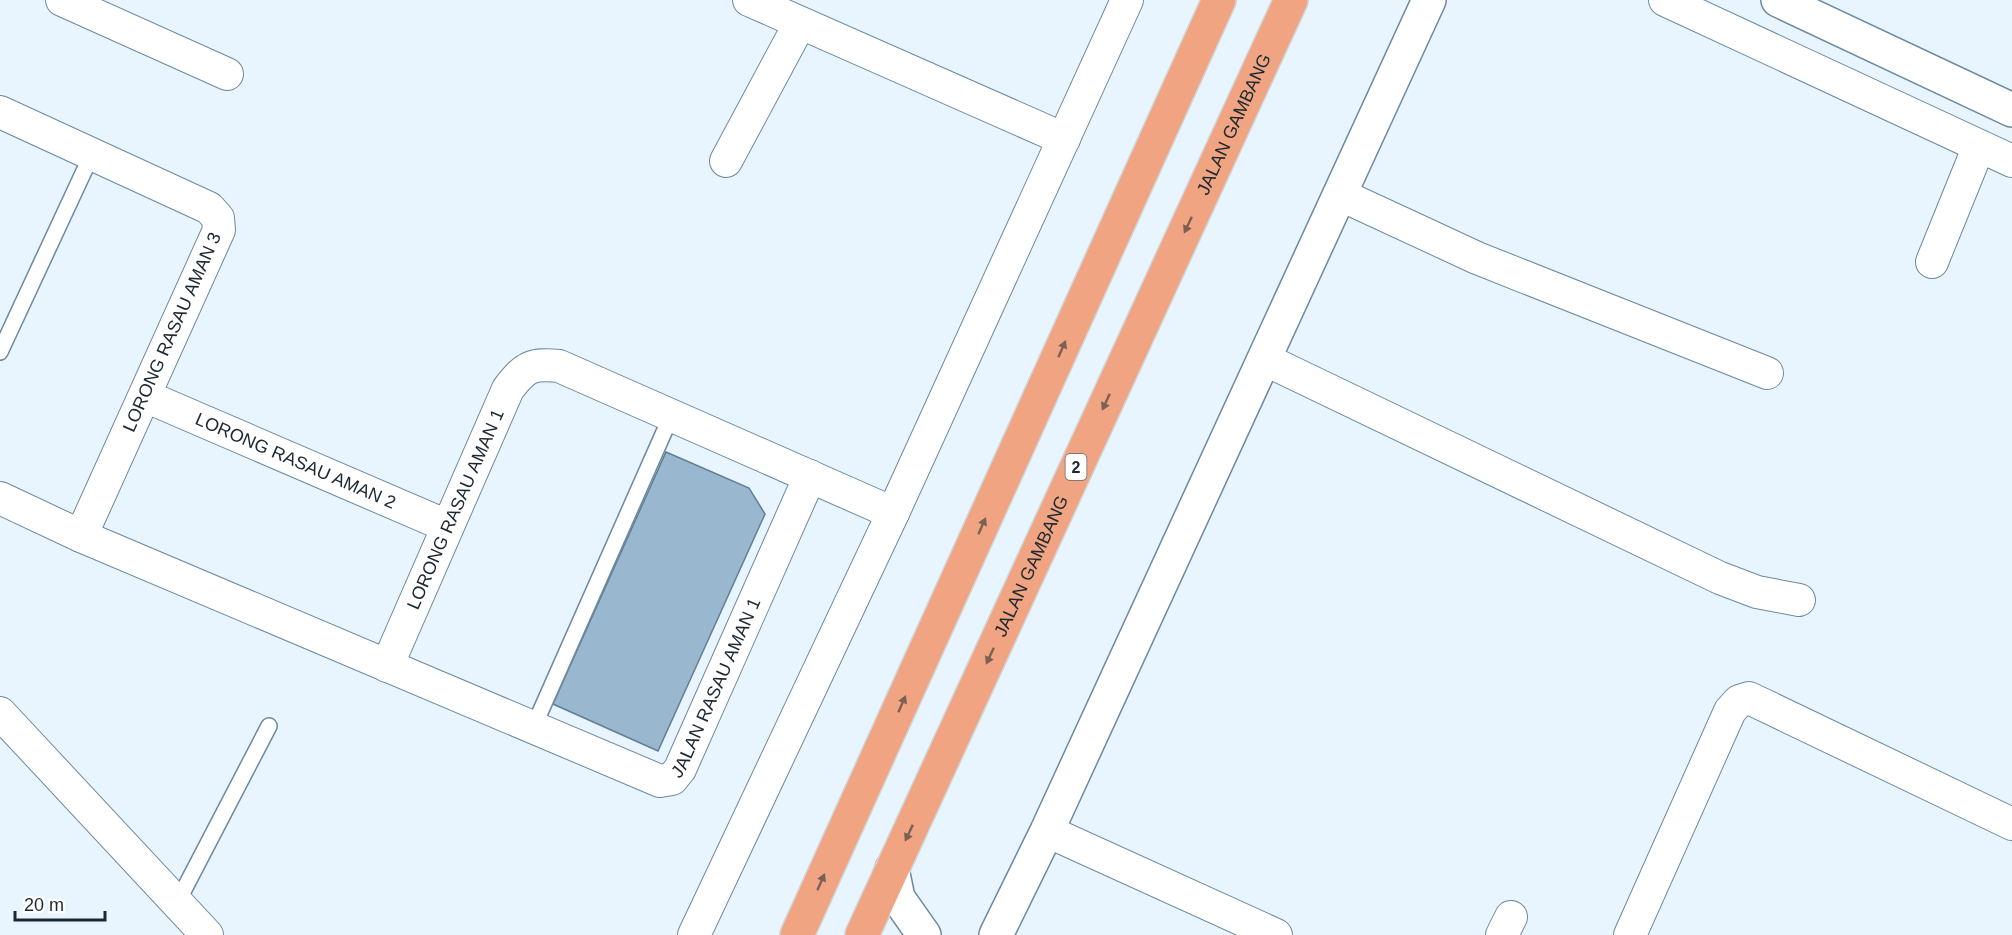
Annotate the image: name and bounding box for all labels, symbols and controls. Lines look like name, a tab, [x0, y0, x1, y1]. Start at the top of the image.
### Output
street label: JALAN GAMBANG	[1193, 51, 1275, 198]
one-way arrow	[1183, 216, 1192, 233]
street label: LORONG RASAU AMAN 3	[119, 229, 225, 435]
one-way arrow	[1057, 339, 1067, 357]
one-way arrow	[1102, 394, 1111, 411]
street label: LORONG RASAU AMAN 1	[403, 406, 508, 612]
street label: LORONG RASAU AMAN 2	[192, 409, 399, 513]
road number: 2	[1066, 454, 1086, 480]
street label: JALAN GAMBANG	[990, 492, 1072, 640]
one-way arrow	[977, 517, 987, 535]
street label: JALAN RASAU AMAN 1	[667, 595, 765, 782]
one-way arrow	[985, 647, 995, 665]
one-way arrow	[897, 695, 907, 713]
one-way arrow	[904, 824, 913, 841]
one-way arrow	[817, 873, 826, 890]
scale bar	[15, 884, 105, 922]
text: 20 m	[24, 895, 64, 915]

